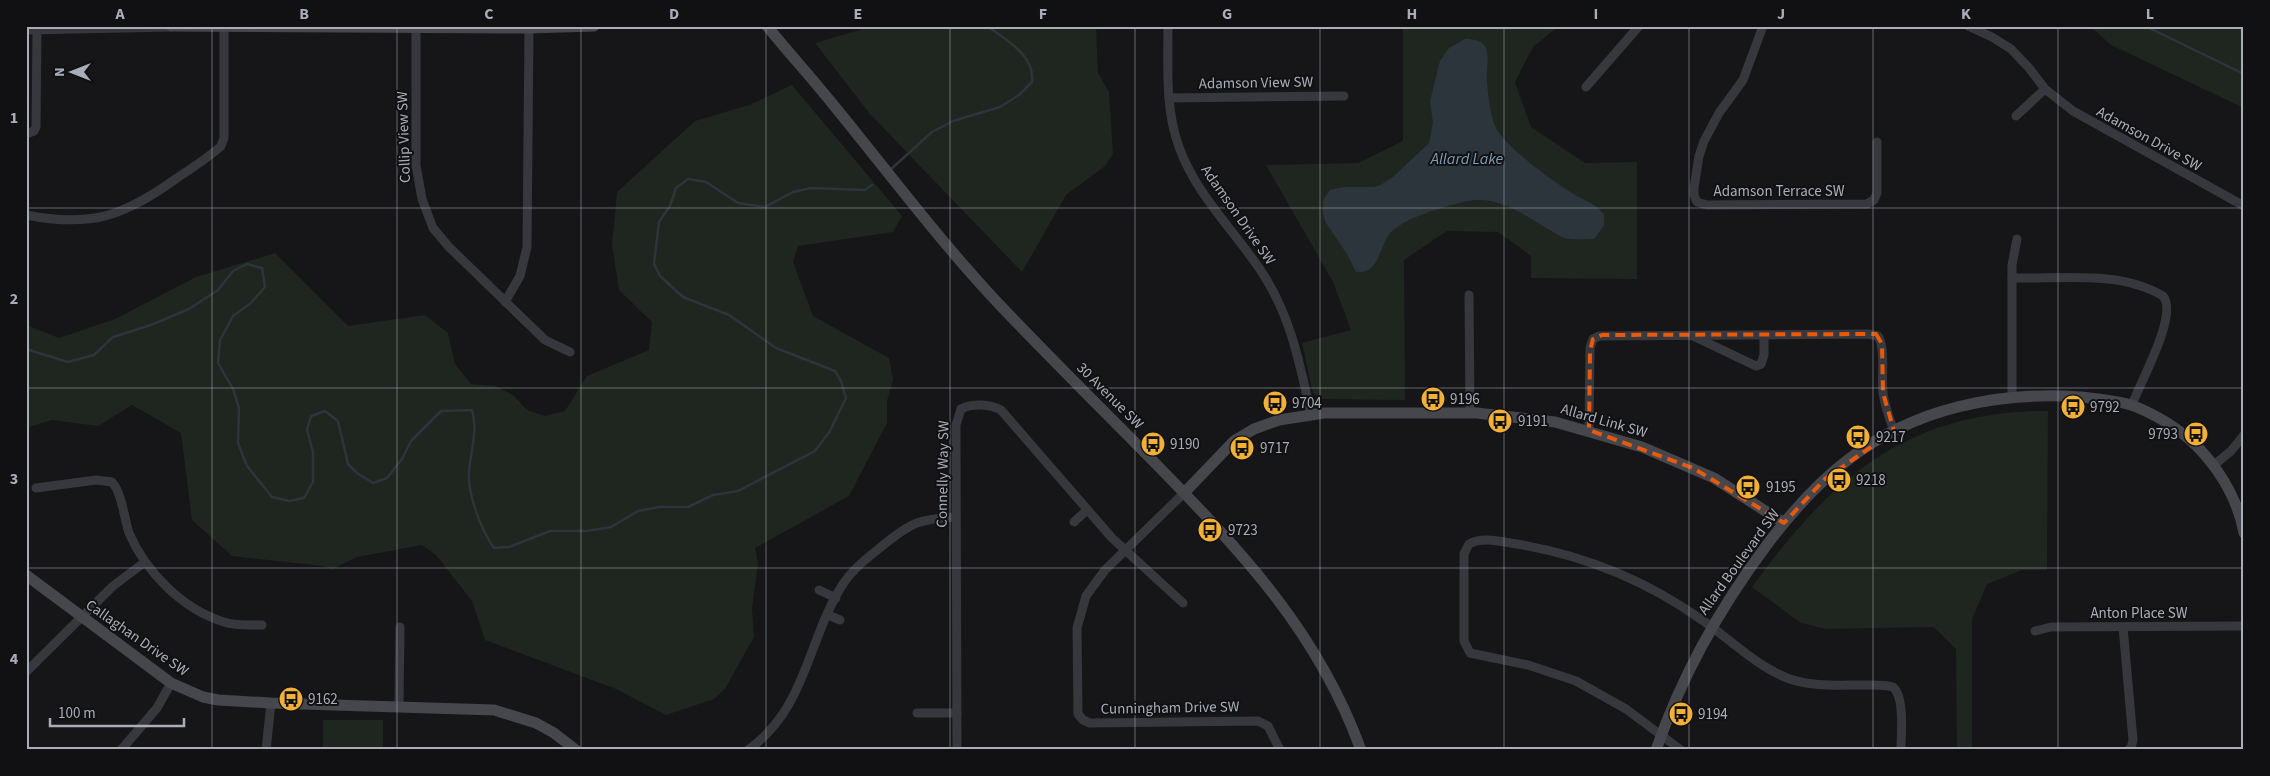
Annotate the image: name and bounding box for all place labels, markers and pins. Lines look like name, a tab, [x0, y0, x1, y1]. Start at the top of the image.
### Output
bus stop icon: 9196	[1420, 386, 1446, 412]
place label: 9196	[1450, 389, 1480, 410]
bus stop icon: 9704	[1262, 390, 1288, 416]
place label: 9704	[1292, 393, 1322, 414]
bus stop icon: 9792	[2060, 394, 2086, 420]
place label: 9792	[2090, 397, 2120, 418]
bus stop icon: 9191	[1487, 408, 1513, 434]
place label: 9191	[1518, 411, 1548, 432]
bus stop icon: 9793	[2183, 421, 2209, 447]
bus stop icon: 9217	[1845, 424, 1871, 450]
place label: 9793	[2148, 424, 2178, 445]
place label: 9217	[1876, 427, 1906, 448]
bus stop icon: 9190	[1140, 431, 1166, 457]
place label: 9190	[1170, 434, 1200, 455]
bus stop icon: 9717	[1229, 435, 1255, 461]
place label: 9717	[1260, 438, 1290, 459]
bus stop icon: 9218	[1826, 467, 1852, 493]
place label: 9218	[1856, 470, 1886, 491]
bus stop icon: 9195	[1735, 474, 1761, 500]
place label: 9195	[1766, 477, 1796, 498]
bus stop icon: 9723	[1197, 517, 1223, 543]
place label: 9723	[1228, 520, 1258, 541]
bus stop icon: 9162	[278, 686, 304, 712]
place label: 9162	[308, 689, 338, 710]
bus stop icon: 9194	[1668, 701, 1694, 727]
place label: 9194	[1698, 704, 1728, 725]

